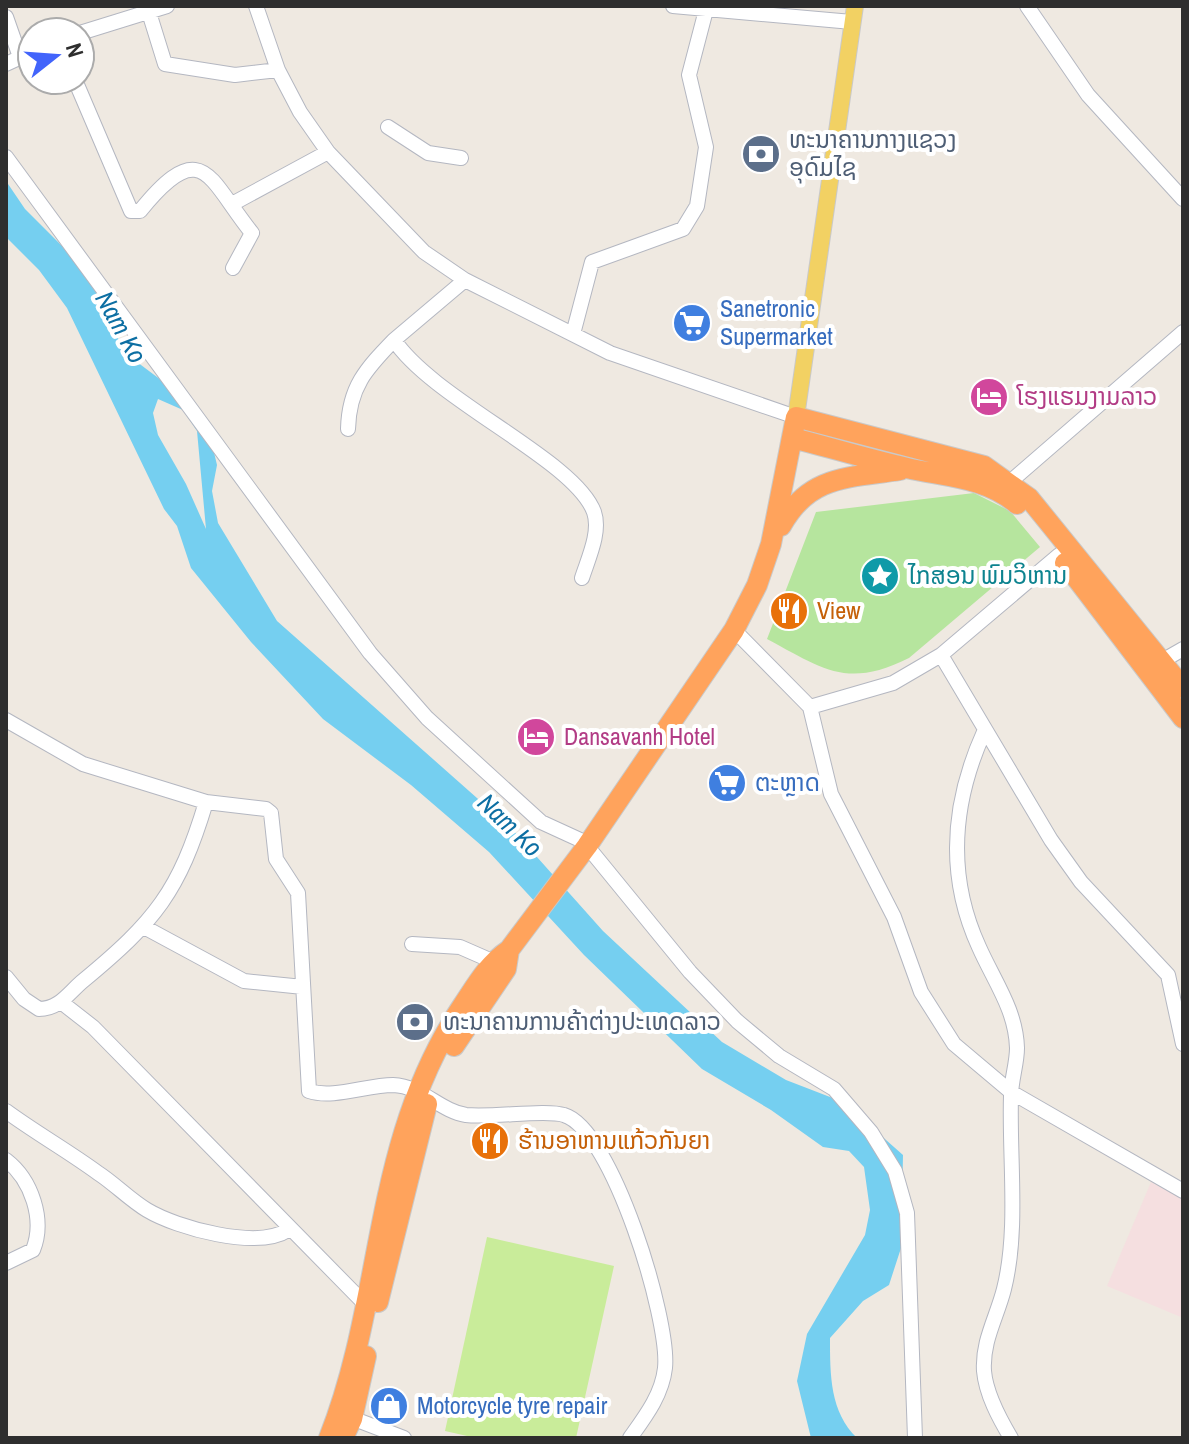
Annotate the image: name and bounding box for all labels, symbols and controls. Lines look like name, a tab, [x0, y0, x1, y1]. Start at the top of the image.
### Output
north arrow	[16, 16, 96, 96]
text: N	[59, 40, 91, 61]
place label: ທະນາຄານກາງແຊວງ ອຸດົມໄຊ	[789, 123, 957, 184]
bank icon: ທະນາຄານກາງແຊວງ ອຸດົມໄຊ	[740, 133, 782, 175]
water label: Nam Ko	[87, 285, 155, 369]
place label: Sanetronic Supermarket	[720, 292, 833, 352]
supermarket icon: Sanetronic Supermarket	[671, 302, 713, 344]
hotel icon: ໂຮງແຮມງາມລາວ	[968, 376, 1010, 418]
place label: ໂຮງແຮມງາມລາວ	[1016, 380, 1157, 412]
place icon: ໄກສອນ ພົມວິຫານ	[859, 555, 901, 597]
place label: ໄກສອນ ພົມວິຫານ	[907, 559, 1067, 591]
restaurant icon: View	[768, 590, 810, 632]
place label: View	[817, 594, 861, 626]
hotel icon: Dansavanh Hotel	[515, 716, 557, 758]
place label: Dansavanh Hotel	[564, 720, 715, 752]
supermarket icon: ຕະຫຼາດ	[706, 762, 748, 804]
place label: ຕະຫຼາດ	[755, 766, 820, 798]
water label: Nam Ko	[470, 785, 550, 864]
bank icon: ທະນາຄານການຄ້າຕ່າງປະເທດລາວ	[394, 1001, 436, 1043]
place label: ທະນາຄານການຄ້າຕ່າງປະເທດລາວ	[443, 1005, 721, 1037]
restaurant icon: ຮ້ານອາຫານແກ້ວກັນຍາ	[469, 1120, 511, 1162]
place label: ຮ້ານອາຫານແກ້ວກັນຍາ	[518, 1124, 710, 1156]
shop icon: Motorcycle tyre repair	[368, 1385, 410, 1427]
place label: Motorcycle tyre repair	[417, 1389, 608, 1421]

